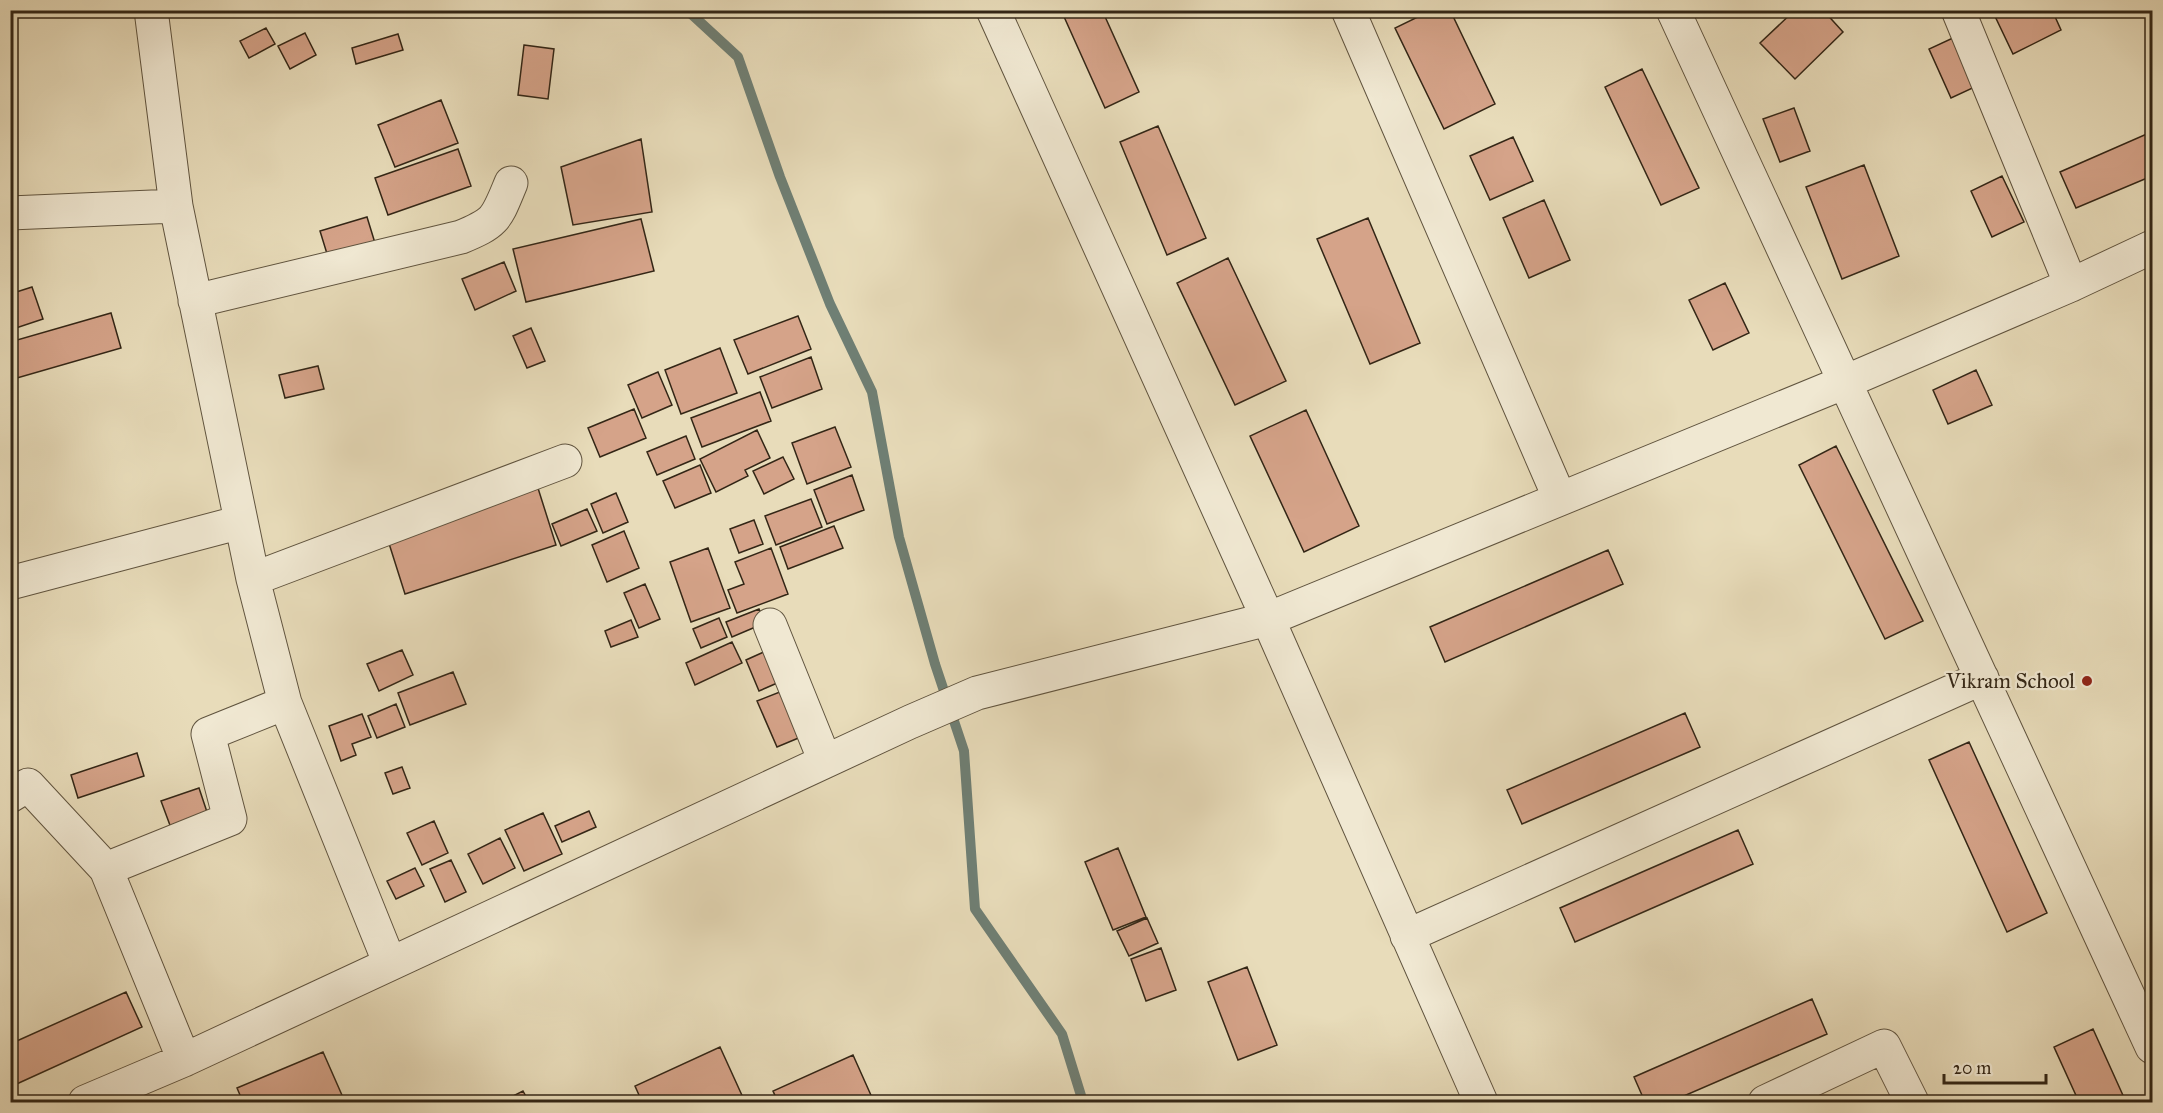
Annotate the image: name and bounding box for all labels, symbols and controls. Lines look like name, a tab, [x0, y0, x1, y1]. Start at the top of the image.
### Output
place label: Vikram School	[1945, 668, 2075, 694]
marker: Vikram School	[2080, 674, 2094, 688]
scale bar	[1944, 1047, 2046, 1085]
text: 20 m	[1953, 1057, 1991, 1079]

